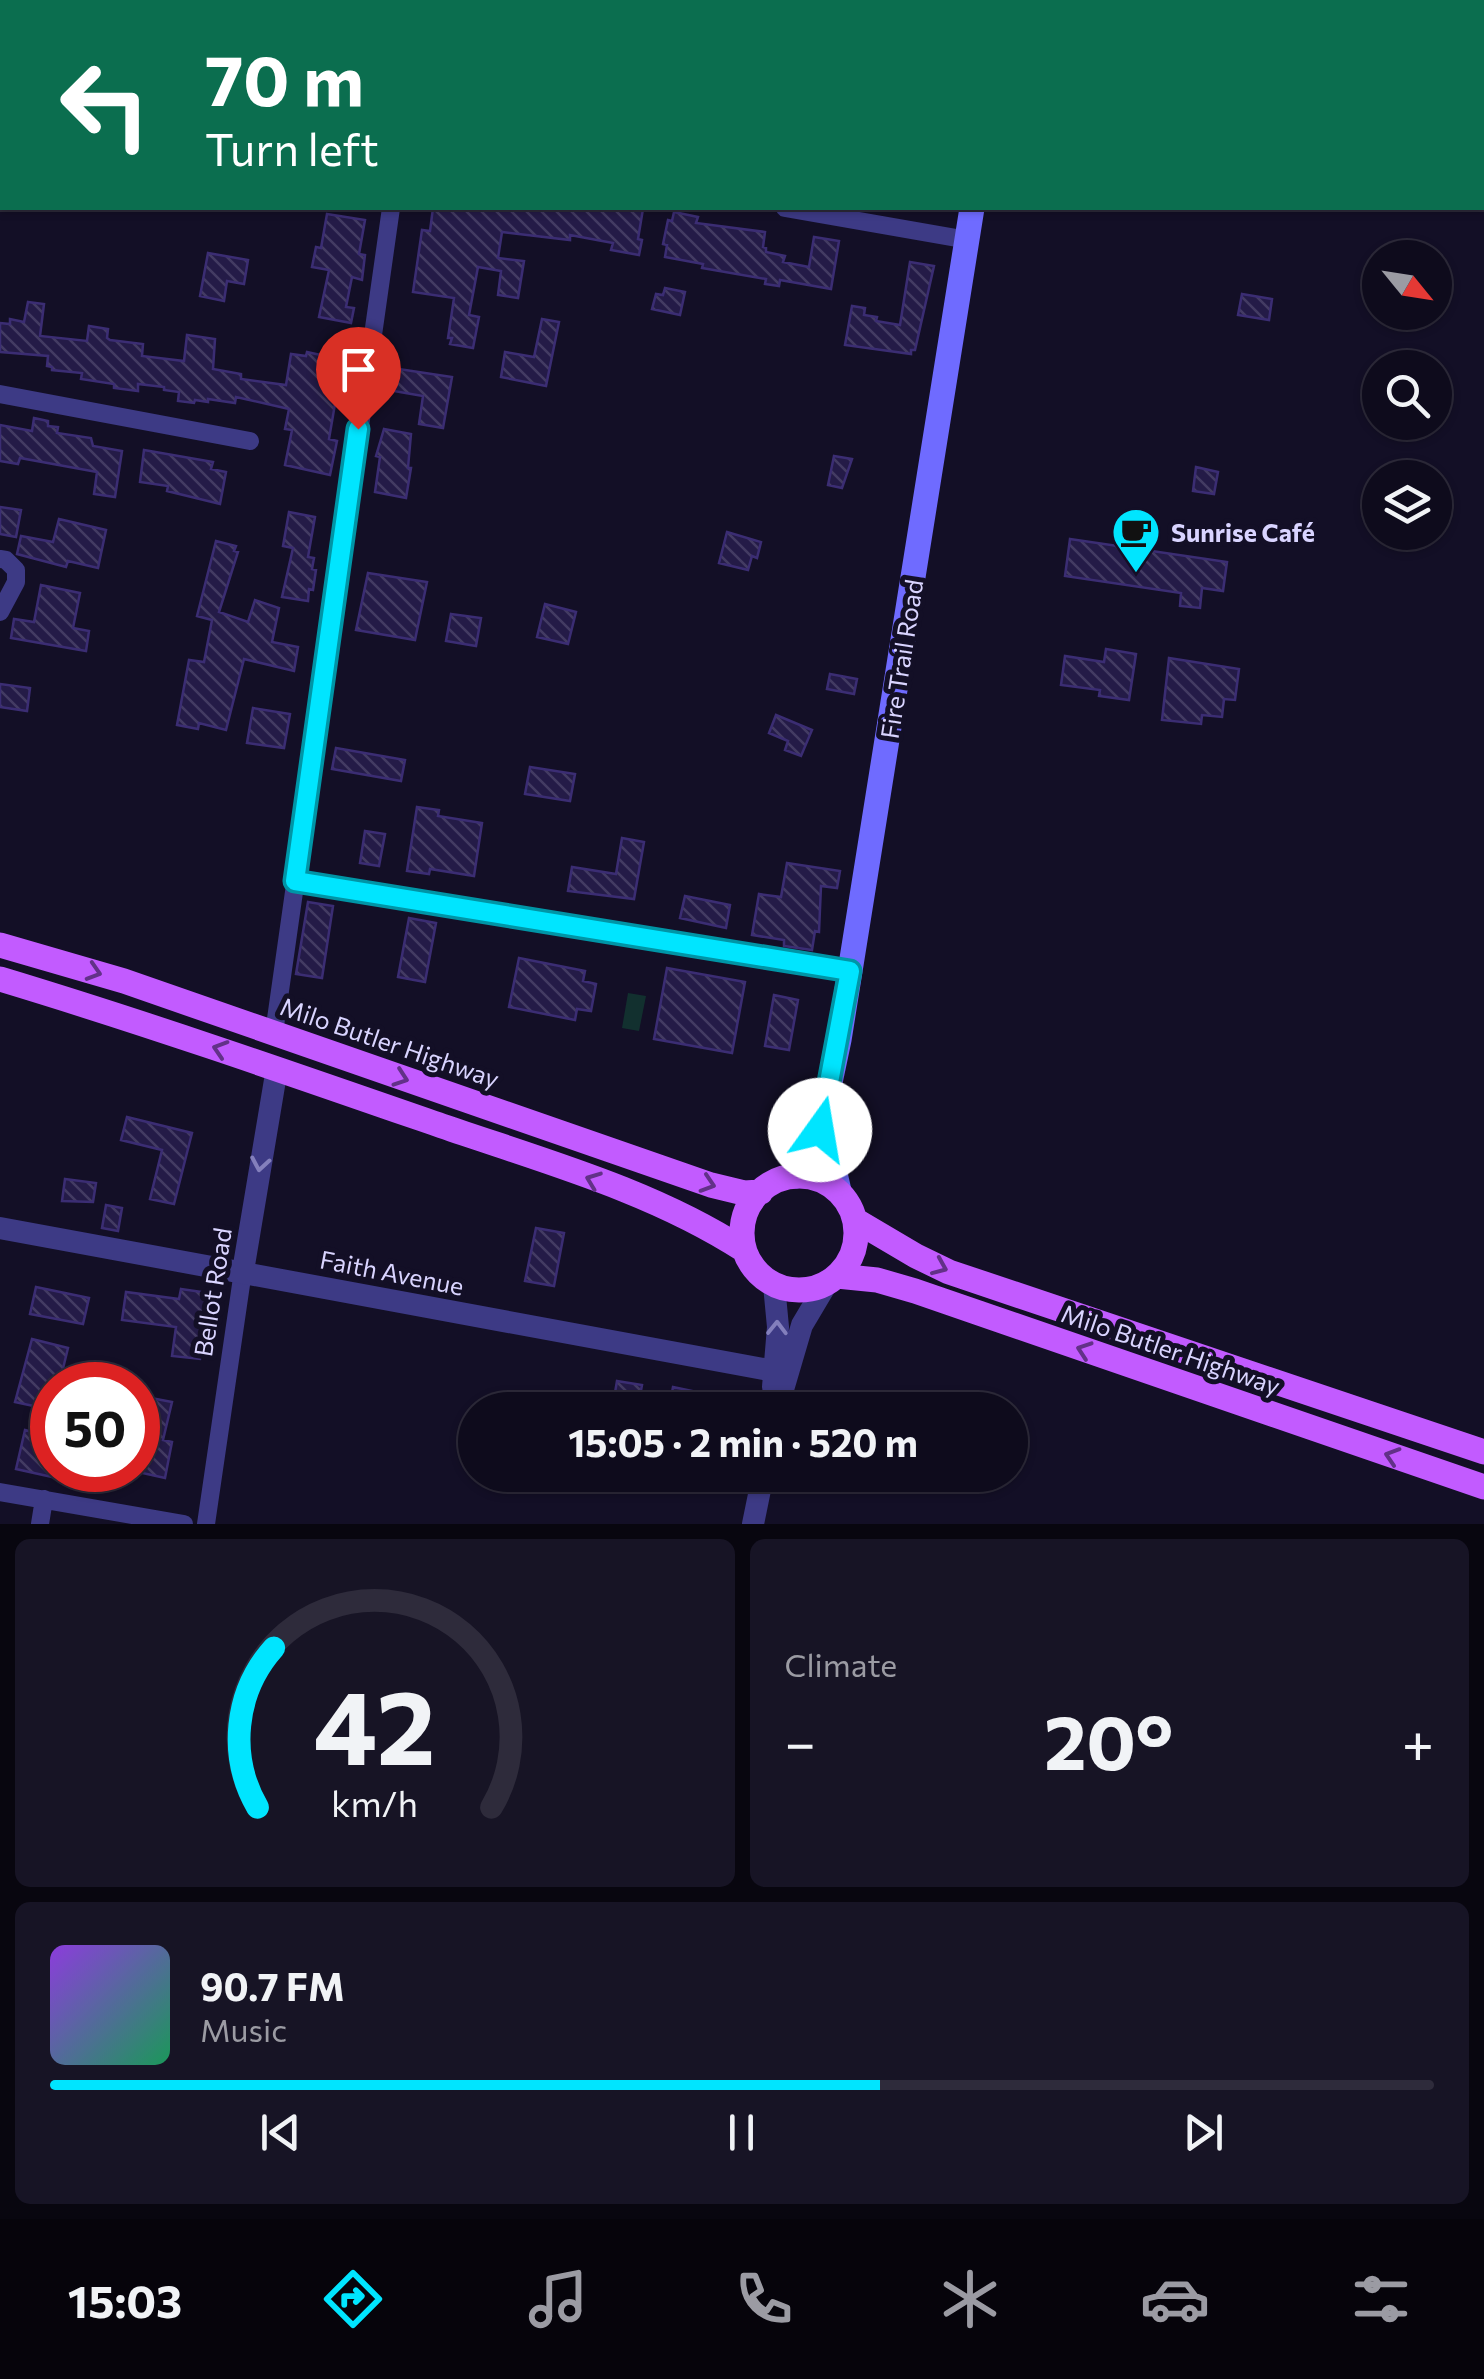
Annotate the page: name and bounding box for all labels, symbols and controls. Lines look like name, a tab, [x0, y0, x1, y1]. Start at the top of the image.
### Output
text: 70 m	[205, 35, 364, 120]
icon: left	[40, 40, 170, 170]
text: Turn left	[205, 120, 379, 175]
north arrow	[1362, 240, 1452, 330]
map controls	[1362, 240, 1452, 550]
pin	[316, 327, 401, 430]
icon: arrive	[331, 342, 386, 397]
button: search	[1362, 350, 1452, 440]
button: layers	[1362, 460, 1452, 550]
cafe icon: Sunrise Café	[1110, 506, 1162, 574]
place label: Sunrise Café	[1171, 517, 1315, 547]
street label: Fire Trail Road	[874, 577, 928, 741]
one-way arrow	[84, 960, 101, 981]
street label: Milo Butler Highway	[277, 990, 503, 1094]
one-way arrow	[213, 1041, 230, 1061]
one-way arrow	[391, 1066, 408, 1086]
position arrow	[768, 1078, 872, 1182]
one-way arrow	[250, 1156, 271, 1173]
one-way arrow	[586, 1171, 603, 1192]
one-way arrow	[699, 1172, 716, 1192]
street label: Bellot Road	[187, 1225, 237, 1359]
street label: Faith Avenue	[317, 1243, 467, 1301]
one-way arrow	[930, 1255, 948, 1275]
street label: Milo Butler Highway	[1058, 1297, 1284, 1401]
one-way arrow	[766, 1320, 787, 1335]
one-way arrow	[1077, 1341, 1094, 1362]
speed limit sign: 50	[30, 1362, 160, 1492]
text: 15:05 · 2 min · 520 m	[568, 1418, 918, 1465]
one-way arrow	[1384, 1447, 1401, 1467]
text: Climate	[785, 1644, 897, 1684]
text: 42	[314, 1659, 436, 1786]
text: 20°	[1044, 1694, 1173, 1785]
text: −	[785, 1707, 816, 1774]
text: +	[1402, 1707, 1434, 1774]
text: km/h	[331, 1781, 418, 1824]
text: 90.7 FM	[200, 1962, 345, 2009]
text: Music	[200, 2009, 287, 2049]
icon: previous	[253, 2105, 308, 2160]
icon: pause	[714, 2105, 769, 2160]
icon: next	[1176, 2105, 1231, 2160]
icon: directions	[318, 2264, 388, 2334]
icon: music	[523, 2264, 593, 2334]
icon: phone	[729, 2264, 799, 2334]
icon: climate	[935, 2264, 1005, 2334]
icon: car	[1140, 2264, 1210, 2334]
icon: filters	[1346, 2264, 1416, 2334]
text: 15:03	[68, 2272, 182, 2327]

